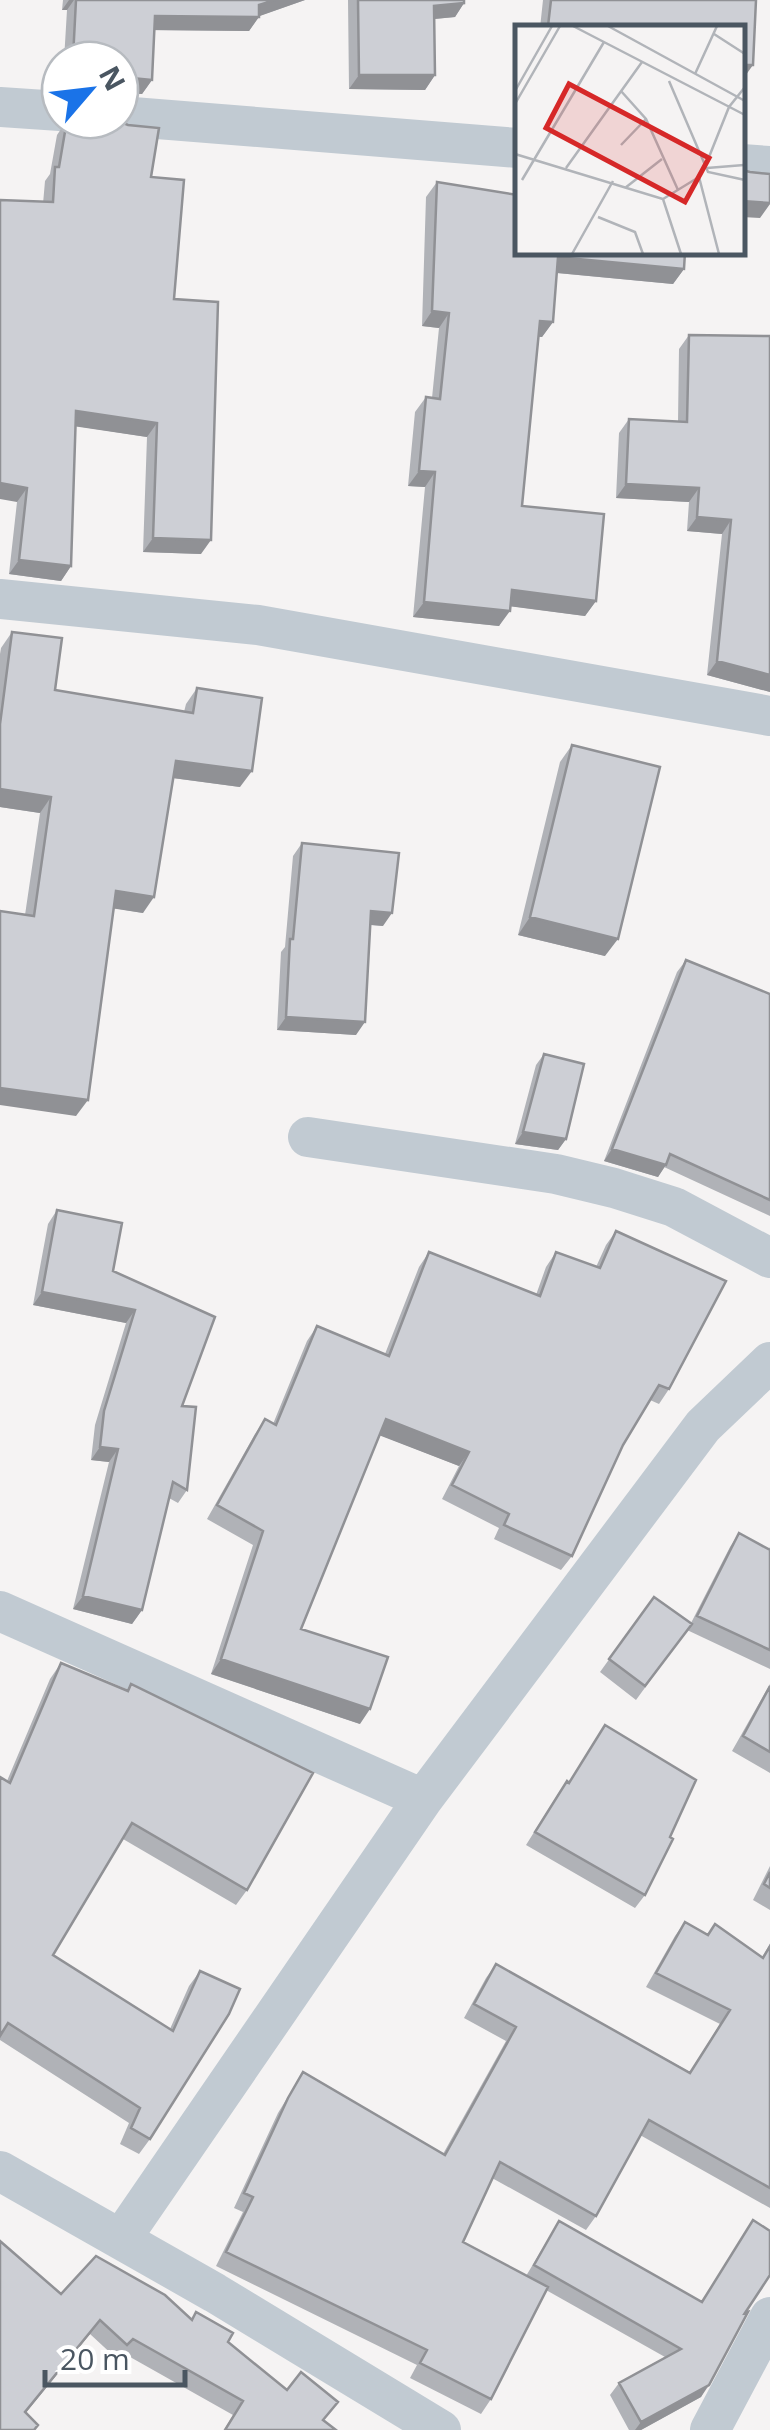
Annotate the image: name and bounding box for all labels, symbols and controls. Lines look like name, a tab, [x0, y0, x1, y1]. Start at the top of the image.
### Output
inset map	[515, 25, 745, 255]
north arrow	[40, 40, 140, 140]
text: N	[91, 59, 135, 97]
scale bar	[45, 2325, 185, 2387]
text: 20 m	[60, 2338, 130, 2379]

